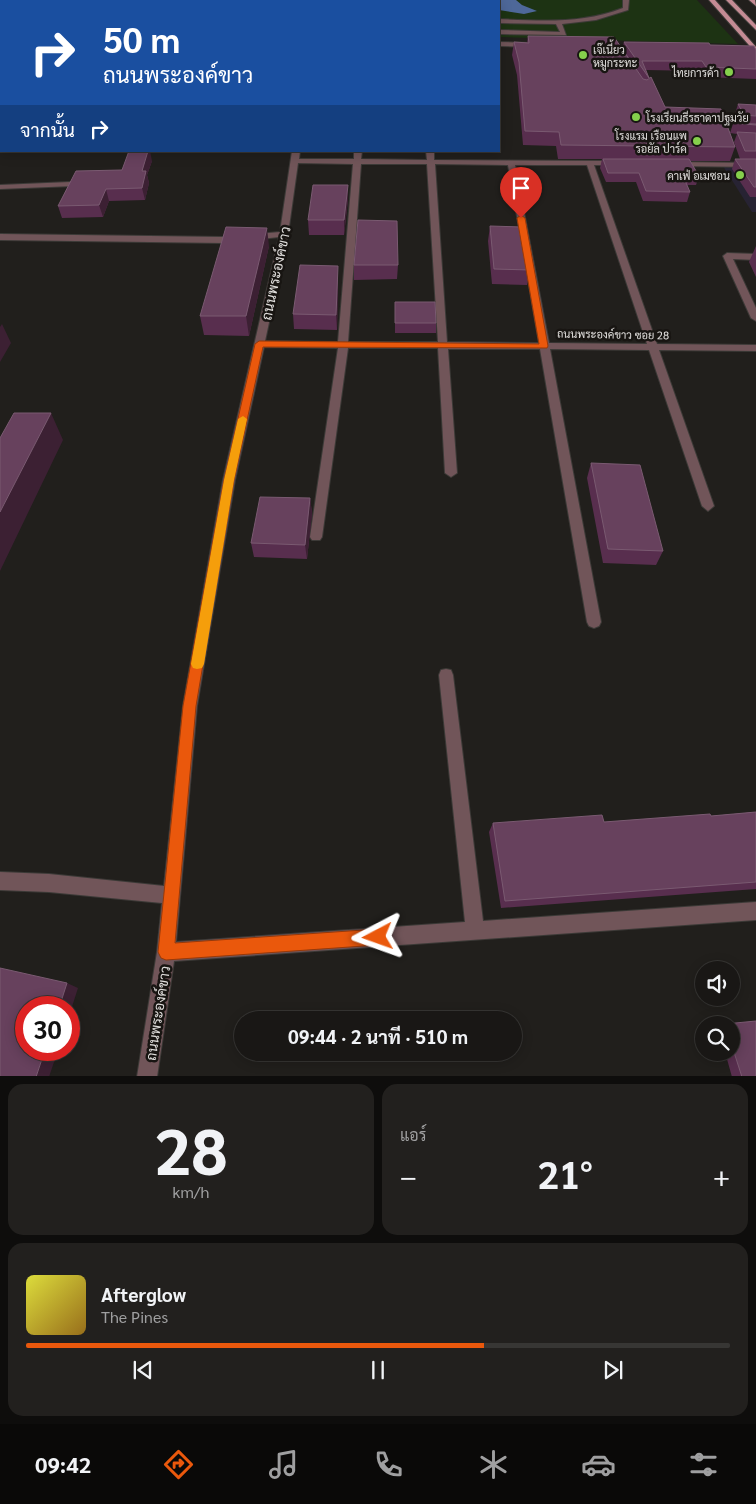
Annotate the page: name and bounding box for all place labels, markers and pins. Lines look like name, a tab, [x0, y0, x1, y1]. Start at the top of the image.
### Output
place label: เจ๊เนี้ยว หมูกระทะ	[593, 39, 638, 71]
marker: เจ๊เนี้ยว หมูกระทะ	[577, 49, 589, 61]
place label: ไทยการค้า	[671, 65, 719, 80]
marker: ไทยการค้า	[723, 66, 735, 78]
place label: โรงเรียนธีรธาดาปฐมวัย	[645, 110, 749, 126]
marker: โรงเรียนธีรธาดาปฐมวัย	[630, 111, 642, 123]
place label: โรงแรม เรือนแพ รอยัล ปาร์ค	[614, 128, 687, 156]
marker: โรงแรม เรือนแพ รอยัล ปาร์ค	[691, 135, 703, 147]
pin	[500, 167, 542, 218]
place label: คาเฟ่ อเมซอน	[667, 168, 730, 183]
marker: คาเฟ่ อเมซอน	[734, 169, 746, 181]

